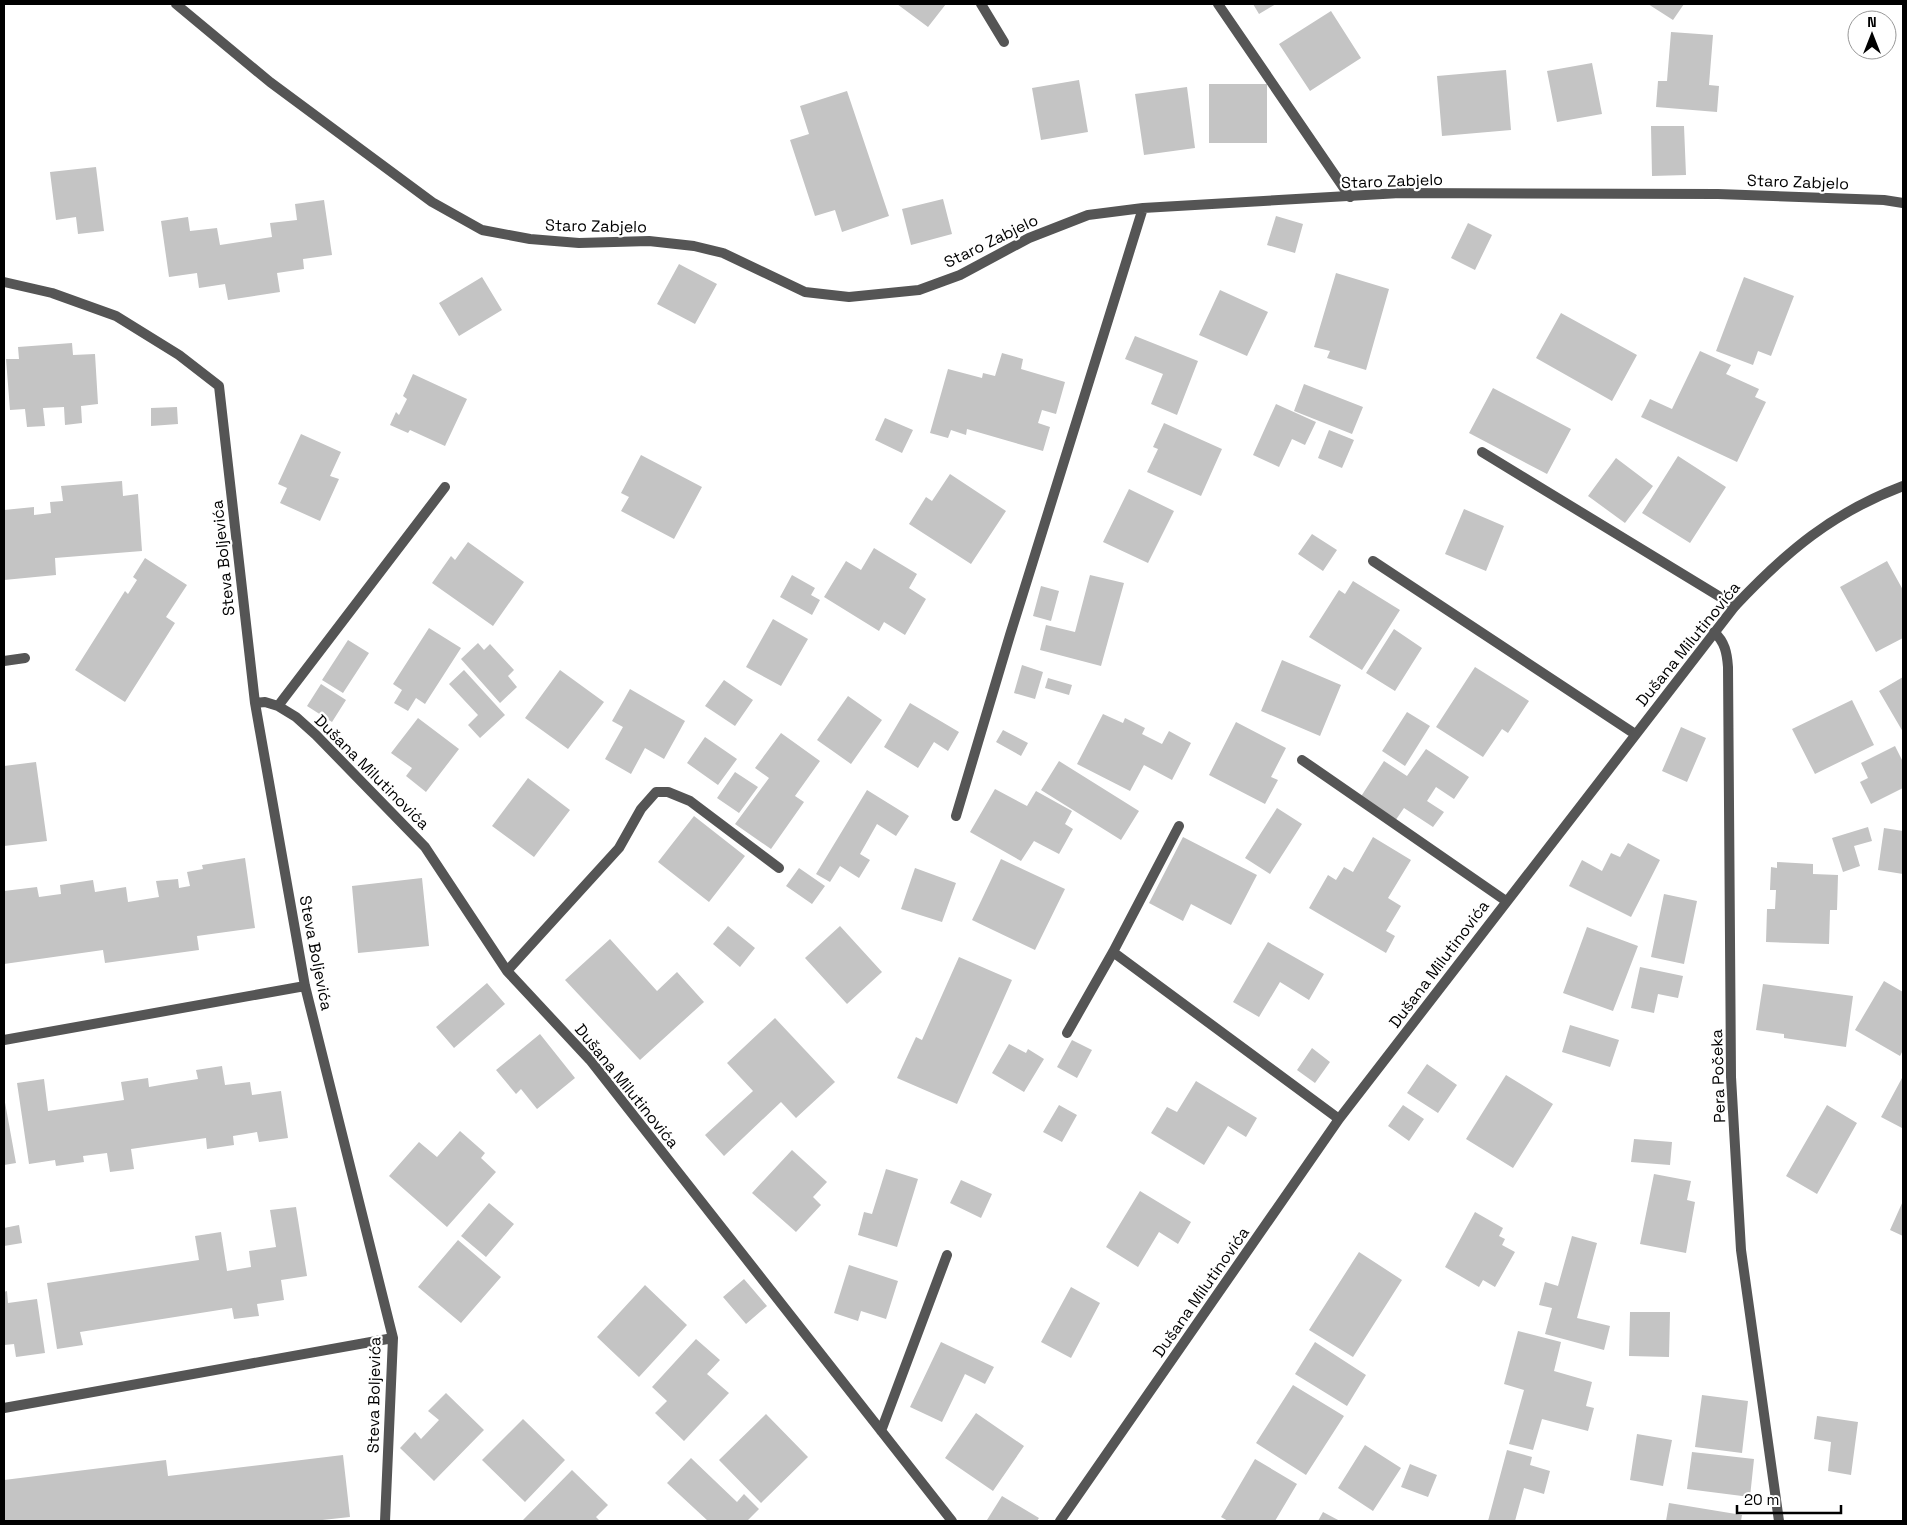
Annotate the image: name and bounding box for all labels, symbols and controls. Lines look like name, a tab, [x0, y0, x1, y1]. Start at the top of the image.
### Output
north arrow	[1847, 10, 1897, 60]
text: N	[1867, 13, 1877, 31]
street label: Staro Zabjelo	[1341, 169, 1443, 193]
street label: Staro Zabjelo	[1747, 170, 1849, 194]
street label: Staro Zabjelo	[941, 209, 1041, 273]
street label: Staro Zabjelo	[545, 215, 647, 237]
street label: Steva Boljevića	[206, 499, 240, 617]
street label: Dušana Milutinovića	[1631, 577, 1745, 711]
street label: Dušana Milutinovića	[310, 710, 434, 834]
street label: Steva Boljevića	[295, 894, 337, 1012]
street label: Dušana Milutinovića	[1384, 896, 1494, 1032]
street label: Dušana Milutinovića	[570, 1019, 684, 1153]
street label: Pera Počeka	[1706, 1029, 1730, 1123]
street label: Dušana Milutinovića	[1148, 1223, 1254, 1361]
street label: Steva Boljevića	[362, 1337, 386, 1453]
scale bar	[1737, 1482, 1841, 1514]
text: 20 m	[1744, 1490, 1779, 1509]

